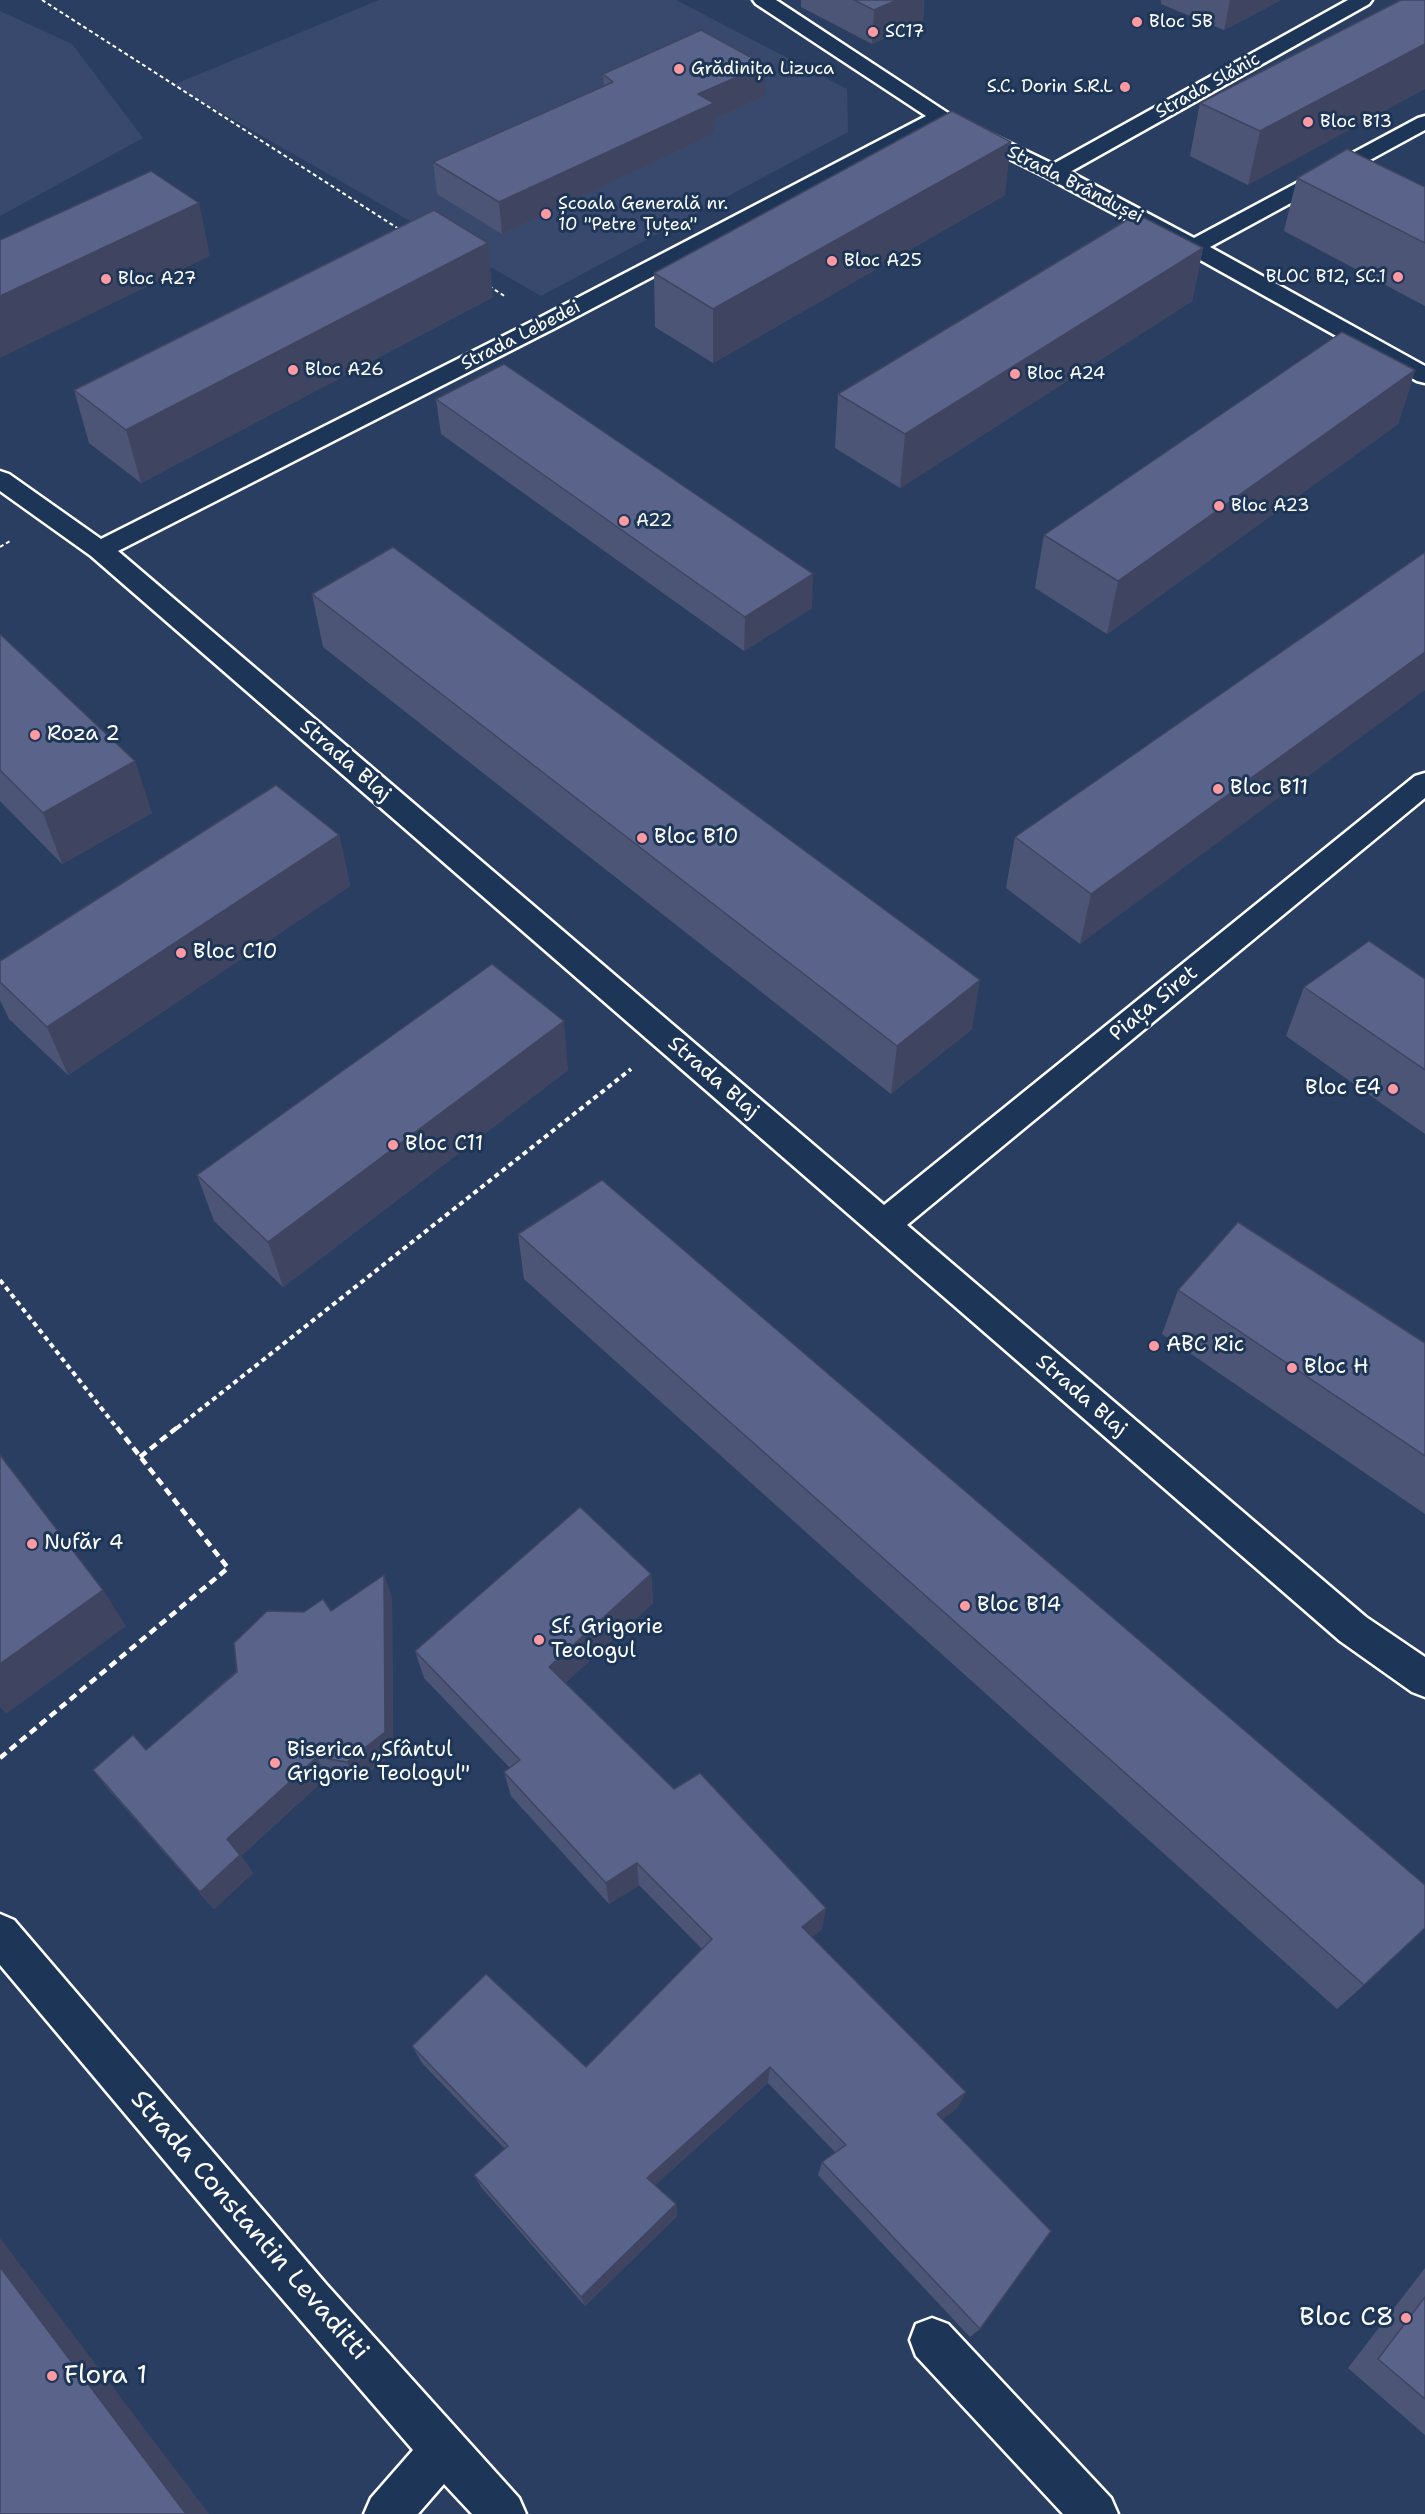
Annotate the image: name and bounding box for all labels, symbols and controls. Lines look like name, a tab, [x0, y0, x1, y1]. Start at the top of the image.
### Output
place label: Bloc 5B	[1149, 11, 1213, 33]
marker: Bloc 5B	[1130, 15, 1144, 29]
place label: SC17	[885, 21, 924, 43]
marker: SC17	[866, 25, 880, 39]
street label: Strada Slănic	[1152, 48, 1264, 124]
place label: Grădinița Lizuca	[691, 58, 834, 80]
marker: Grădinița Lizuca	[672, 62, 686, 76]
place label: S.C. Dorin S.R.L	[987, 76, 1113, 98]
marker: S.C. Dorin S.R.L	[1118, 80, 1132, 94]
place label: Bloc B13	[1320, 111, 1392, 133]
marker: Bloc B13	[1301, 115, 1315, 129]
street label: Strada Brândușei	[1003, 141, 1147, 229]
place label: Școala Generală nr. 10 "Petre Țuțea"	[558, 193, 728, 236]
marker: Școala Generală nr. 10 "Petre Țuțea"	[539, 207, 553, 221]
place label: Bloc A25	[844, 250, 922, 272]
marker: Bloc A25	[825, 254, 839, 268]
place label: BLOC B12, SC.1	[1266, 266, 1386, 288]
place label: Bloc A27	[118, 268, 196, 290]
marker: BLOC B12, SC.1	[1391, 270, 1405, 284]
marker: Bloc A27	[99, 272, 113, 286]
street label: Strada Lebedei	[458, 297, 584, 375]
place label: Bloc A26	[305, 359, 384, 381]
marker: Bloc A26	[286, 363, 300, 377]
place label: Bloc A24	[1027, 363, 1105, 385]
marker: Bloc A24	[1008, 367, 1022, 381]
place label: Bloc A23	[1231, 495, 1310, 517]
marker: Bloc A23	[1212, 499, 1226, 513]
place label: A22	[636, 510, 672, 532]
marker: A22	[617, 514, 631, 528]
street label: Strada Blaj	[294, 714, 396, 808]
place label: Roza 2	[47, 722, 120, 748]
marker: Roza 2	[28, 728, 42, 742]
place label: Bloc B11	[1230, 776, 1308, 802]
marker: Bloc B11	[1211, 782, 1225, 796]
place label: Bloc B10	[654, 825, 738, 851]
marker: Bloc B10	[635, 831, 649, 845]
place label: Bloc C10	[193, 940, 278, 966]
marker: Bloc C10	[174, 946, 188, 960]
street label: Piața Siret	[1105, 961, 1203, 1047]
street label: Strada Blaj	[662, 1031, 764, 1125]
place label: Bloc E4	[1305, 1076, 1381, 1102]
marker: Bloc E4	[1386, 1082, 1400, 1096]
place label: Bloc C11	[405, 1132, 483, 1158]
marker: Bloc C11	[386, 1138, 400, 1152]
place label: ABC Ric	[1166, 1333, 1244, 1359]
marker: ABC Ric	[1147, 1339, 1161, 1353]
street label: Strada Blaj	[1030, 1349, 1132, 1443]
place label: Bloc H	[1304, 1355, 1369, 1381]
marker: Bloc H	[1285, 1361, 1299, 1375]
place label: Nufăr 4	[44, 1531, 124, 1557]
marker: Nufăr 4	[25, 1537, 39, 1551]
place label: Bloc B14	[977, 1593, 1061, 1619]
marker: Bloc B14	[958, 1599, 972, 1613]
place label: Sf. Grigorie Teologul	[551, 1615, 663, 1665]
marker: Sf. Grigorie Teologul	[532, 1633, 546, 1647]
place label: Biserica „Sfântul Grigorie Teologul"	[287, 1738, 470, 1788]
marker: Biserica „Sfântul Grigorie Teologul"	[268, 1756, 282, 1770]
street label: Strada Constantin Levaditti	[123, 2085, 375, 2367]
place label: Bloc C8	[1299, 2302, 1394, 2334]
marker: Bloc C8	[1399, 2311, 1413, 2325]
place label: Flora 1	[64, 2360, 147, 2392]
marker: Flora 1	[45, 2369, 59, 2383]

